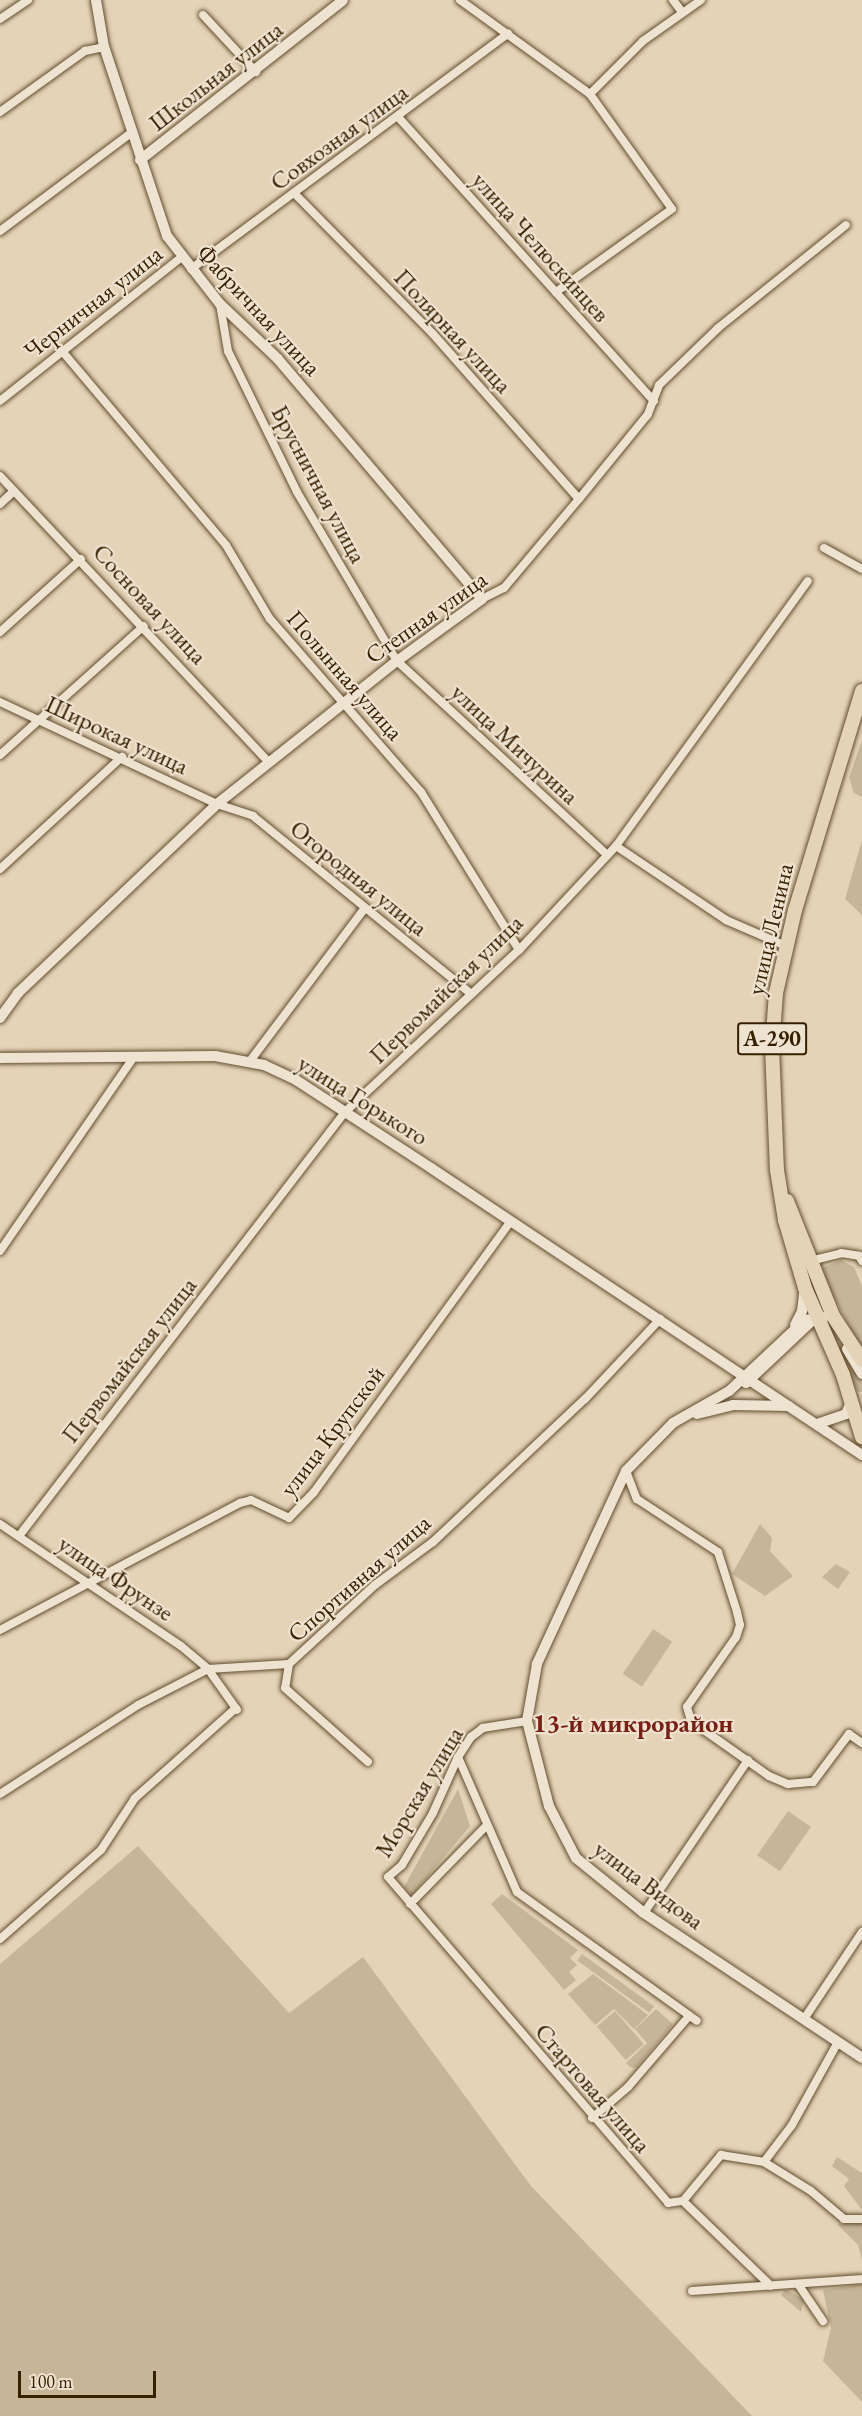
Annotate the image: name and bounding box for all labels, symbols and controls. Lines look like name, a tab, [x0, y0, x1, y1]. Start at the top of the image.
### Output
street label: Школьная улица	[143, 15, 289, 137]
street label: Совхозная улица	[265, 78, 413, 196]
street label: улица Челюскинцев	[466, 166, 616, 328]
street label: Черничная улица	[18, 239, 168, 365]
street label: Фабричная улица	[191, 239, 327, 381]
street label: Полярная улица	[388, 263, 518, 399]
street label: Брусничная улица	[265, 400, 373, 568]
street label: Сосновая улица	[87, 538, 213, 670]
street label: Степная улица	[360, 564, 492, 670]
street label: Полынная улица	[280, 604, 410, 746]
street label: улица Мичурина	[445, 678, 585, 810]
street label: Широкая улица	[41, 689, 193, 781]
street label: Огородняя улица	[285, 814, 433, 942]
street label: улица Ленина	[741, 860, 799, 998]
street label: Первомайская улица	[363, 908, 529, 1070]
road number: А-290	[736, 1020, 808, 1058]
street label: улица Горького	[293, 1049, 433, 1151]
street label: Первомайская улица	[55, 1271, 203, 1449]
street label: улица Крупской	[274, 1360, 390, 1502]
street label: Спортивная улица	[282, 1508, 436, 1648]
street label: улица Фрунзе	[53, 1529, 179, 1627]
district label: 13-й микрорайон	[533, 1708, 733, 1740]
street label: Морская улица	[369, 1722, 469, 1862]
street label: улица Видова	[588, 1834, 710, 1936]
street label: Стартовая улица	[529, 2017, 657, 2159]
scale bar	[21, 2359, 159, 2397]
text: 100 m	[29, 2370, 73, 2393]

